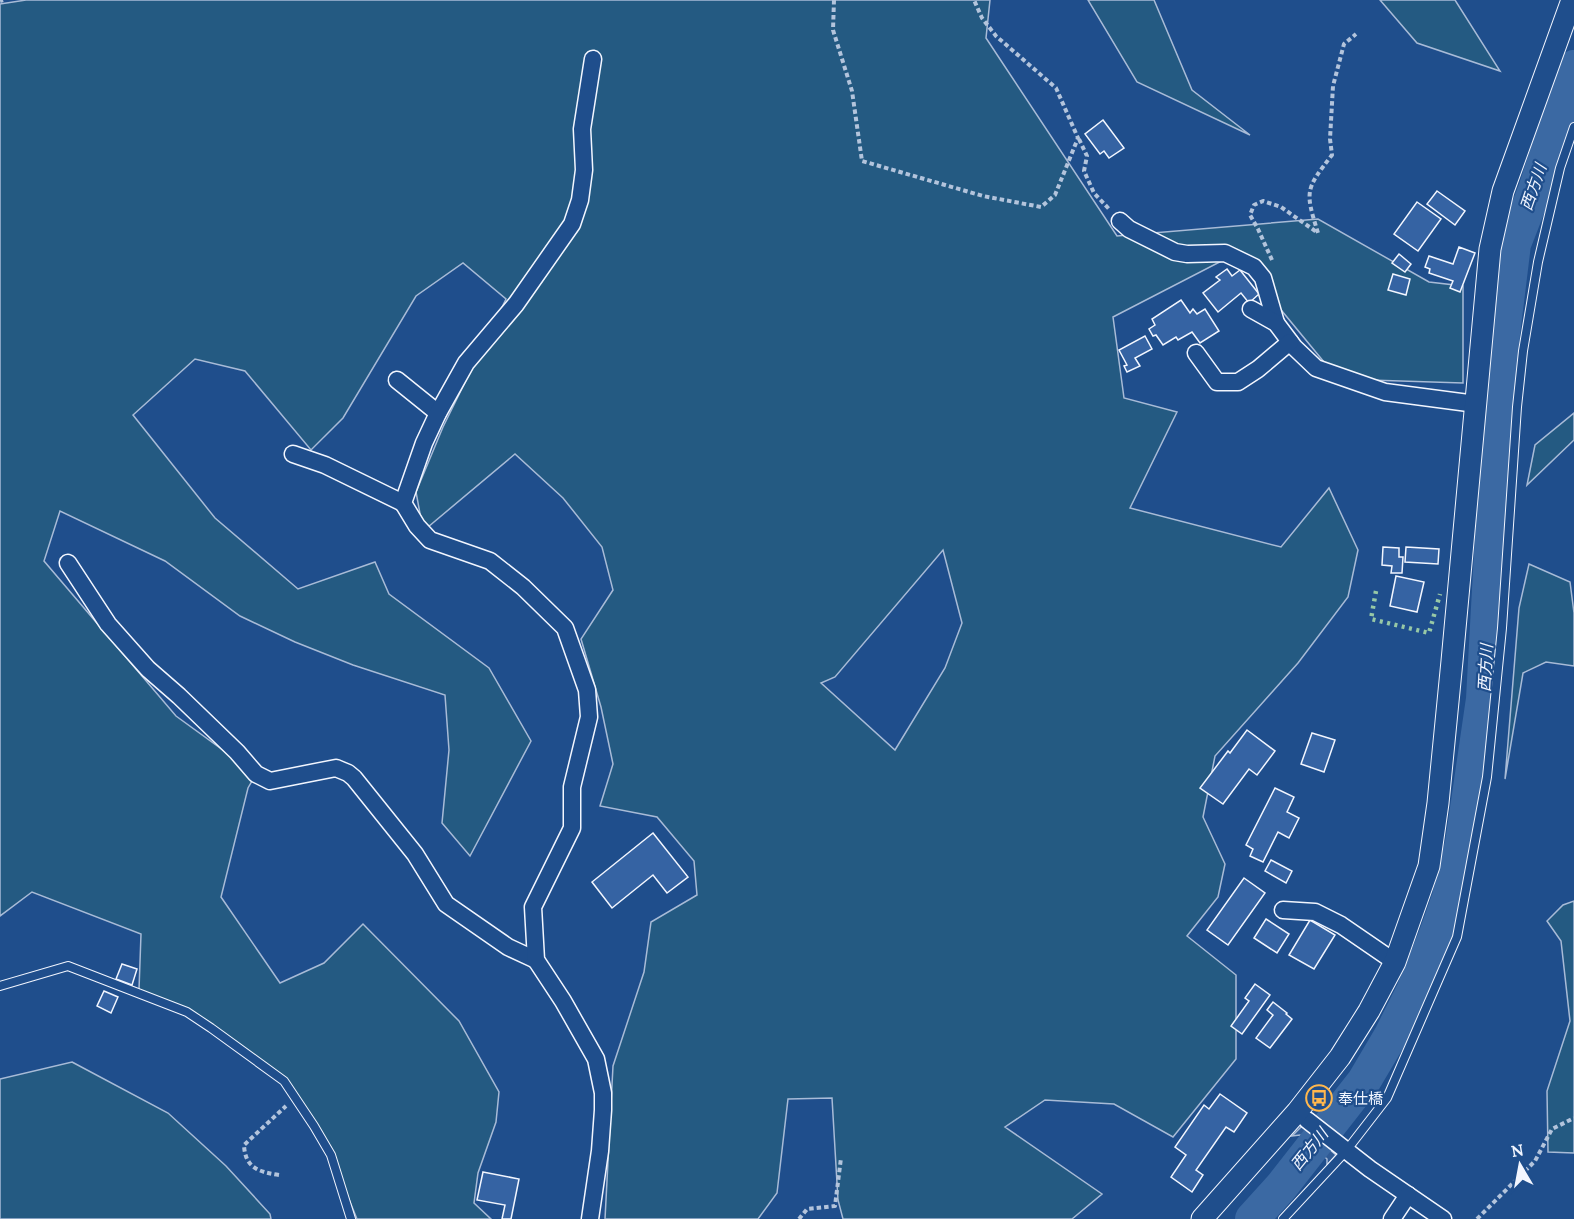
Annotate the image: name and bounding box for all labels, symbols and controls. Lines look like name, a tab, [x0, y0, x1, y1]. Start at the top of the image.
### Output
water label: 西方川	[1516, 159, 1551, 213]
water label: 西方川	[1474, 642, 1496, 692]
bus stop icon: 奉仕橋	[1304, 1083, 1334, 1113]
place label: 奉仕橋	[1338, 1089, 1383, 1108]
water label: 西方川	[1286, 1123, 1333, 1174]
north arrow	[1490, 1135, 1550, 1195]
text: N	[1510, 1139, 1525, 1161]

